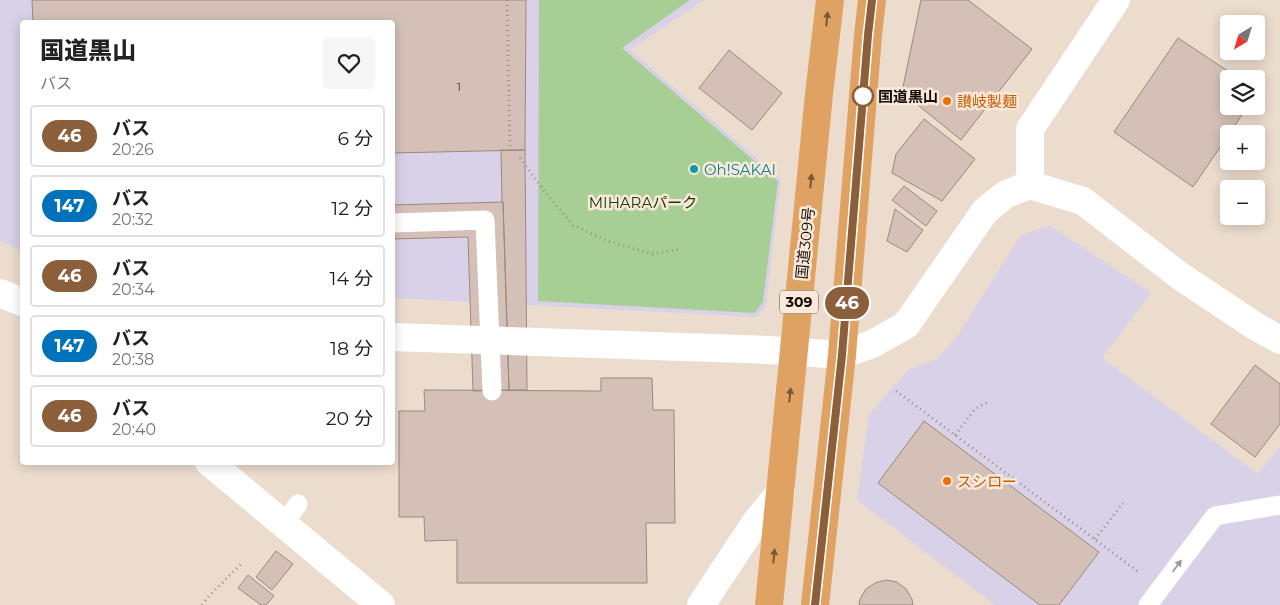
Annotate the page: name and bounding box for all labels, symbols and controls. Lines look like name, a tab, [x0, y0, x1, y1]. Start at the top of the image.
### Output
one-way arrow	[823, 11, 831, 27]
north arrow	[1220, 15, 1265, 60]
map controls	[1220, 15, 1265, 225]
text: 国道黒山	[40, 36, 136, 65]
button: heart	[323, 37, 375, 89]
button: layers	[1220, 70, 1265, 115]
text: バス	[40, 74, 72, 93]
house number: 1	[457, 79, 461, 94]
marker: 国道黒山	[852, 85, 874, 107]
place label: 国道黒山	[878, 87, 938, 106]
place label: 讃岐製麺	[957, 92, 1017, 111]
marker: 讃岐製麺	[941, 95, 953, 107]
text: バス	[112, 117, 150, 140]
text: 46	[58, 125, 81, 147]
button: +	[1220, 125, 1265, 170]
text: 6 分	[337, 127, 373, 150]
text: 20:26	[112, 140, 154, 159]
place label: Oh!SAKAI	[704, 160, 776, 179]
marker: Oh!SAKAI	[688, 163, 700, 175]
one-way arrow	[807, 172, 815, 188]
button: −	[1220, 180, 1265, 225]
text: バス	[112, 187, 150, 210]
park label: MIHARAパーク	[589, 193, 697, 212]
text: 147	[55, 195, 84, 217]
text: 12 分	[331, 197, 373, 220]
street label: 国道309号	[792, 206, 818, 280]
text: 20:32	[112, 210, 153, 229]
text: バス	[112, 257, 150, 280]
text: 46	[58, 265, 81, 287]
text: 14 分	[330, 267, 373, 290]
text: 20:34	[112, 280, 155, 299]
line badge: 46	[824, 287, 870, 319]
road number: 309	[780, 290, 818, 314]
text: 46	[835, 292, 859, 314]
text: バス	[112, 327, 150, 350]
text: 147	[55, 335, 84, 357]
text: 18 分	[330, 337, 373, 360]
text: 20:38	[112, 350, 154, 369]
one-way arrow	[786, 386, 794, 402]
text: バス	[112, 397, 150, 420]
text: 46	[58, 405, 81, 427]
text: 20 分	[326, 407, 373, 430]
text: 20:40	[112, 420, 156, 439]
place label: スシロー	[957, 472, 1017, 491]
marker: スシロー	[941, 475, 953, 487]
one-way arrow	[770, 548, 778, 564]
one-way arrow	[1172, 559, 1182, 573]

